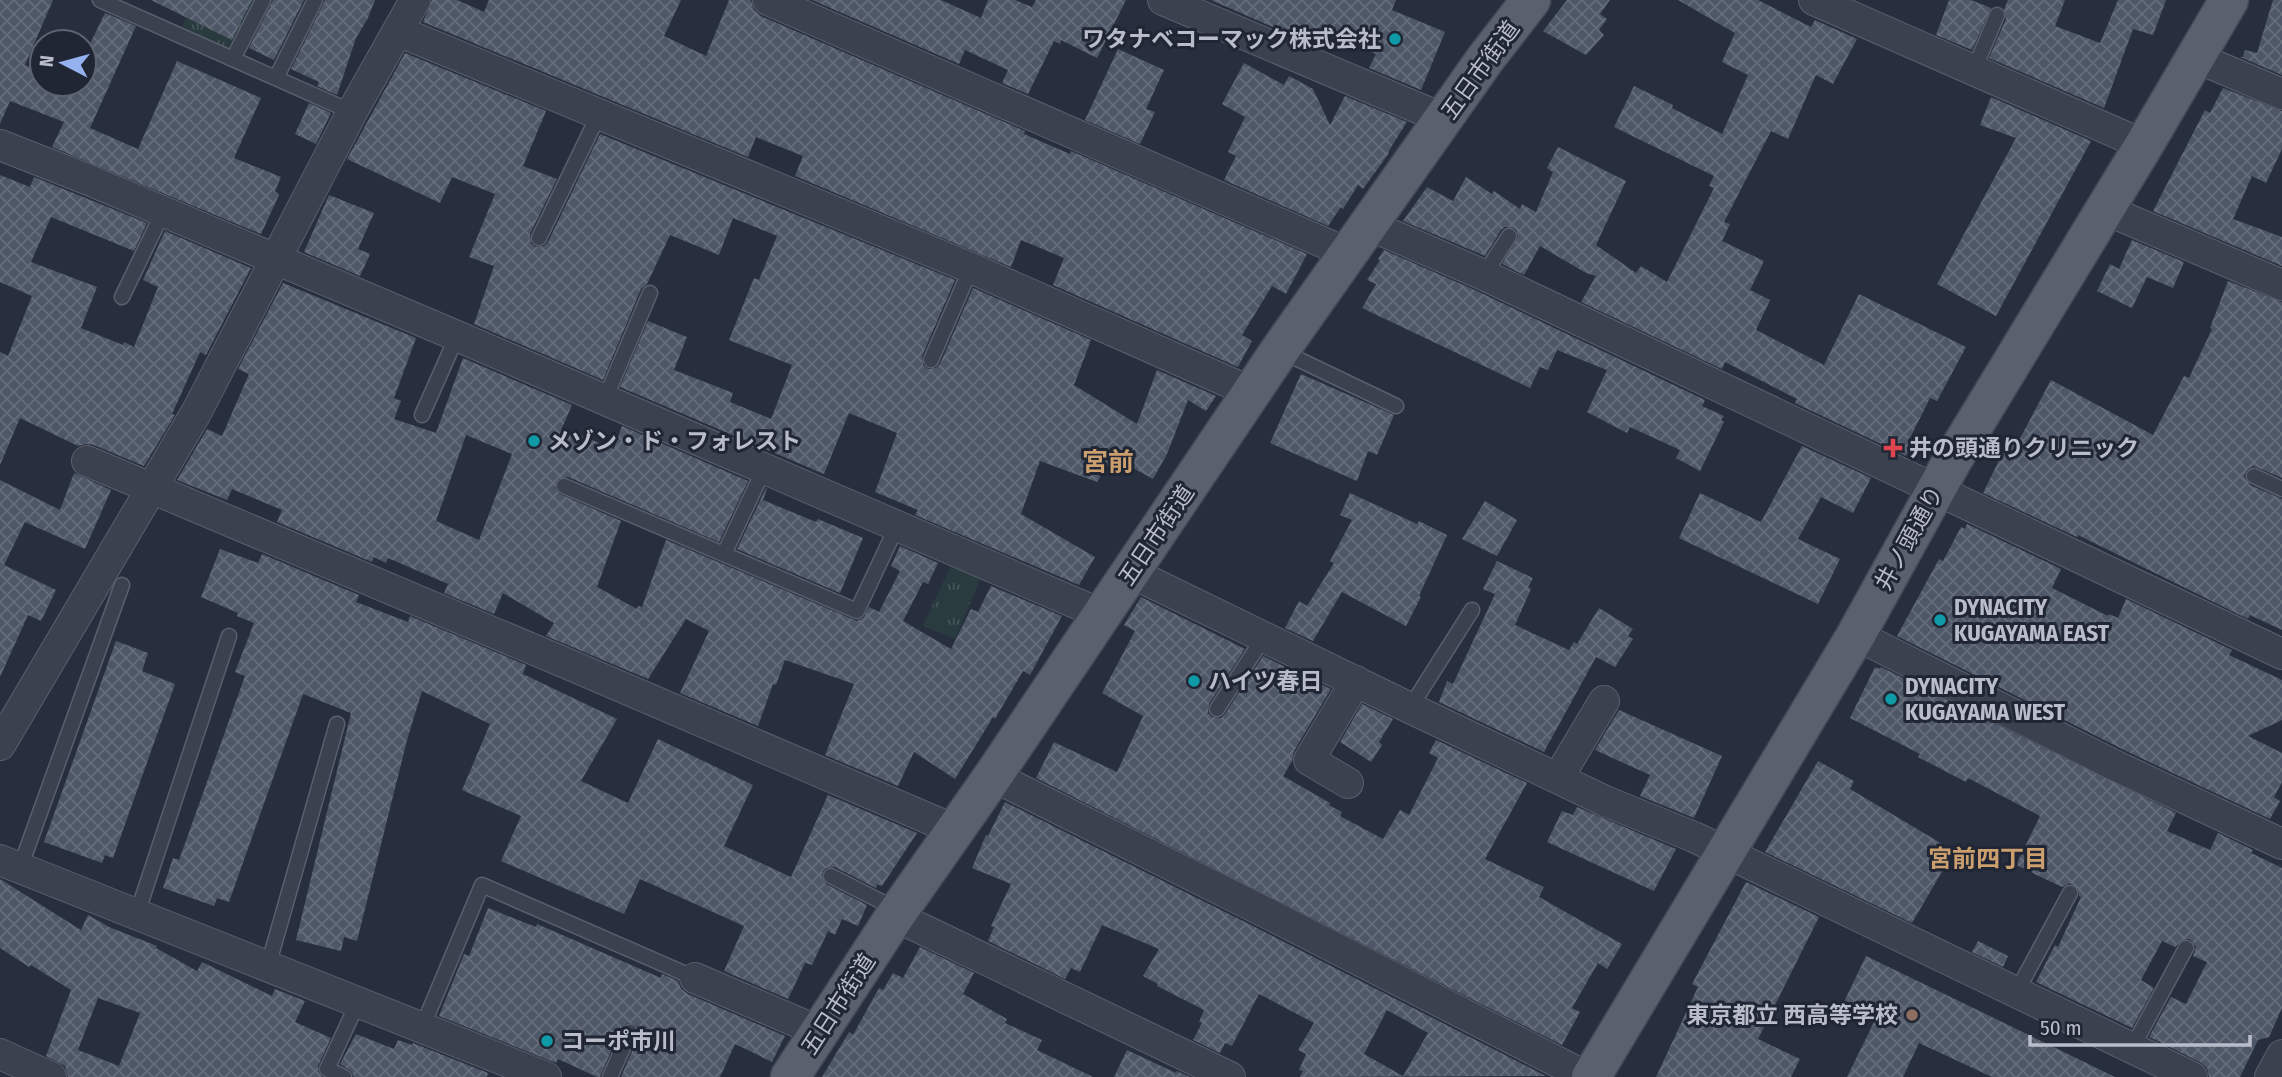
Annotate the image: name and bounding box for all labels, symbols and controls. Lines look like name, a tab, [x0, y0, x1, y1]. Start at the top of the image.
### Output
street label: 五日市街道	[1435, 15, 1525, 125]
place label: ワタナベコーマック株式会社	[1082, 25, 1381, 53]
north arrow	[28, 28, 98, 98]
marker: ワタナベコーマック株式会社	[1387, 31, 1403, 47]
text: N	[35, 54, 59, 68]
place label: メゾン・ド・フォレスト	[548, 427, 801, 455]
marker: メゾン・ド・フォレスト	[526, 433, 542, 449]
place label: 井の頭通りクリニック	[1909, 434, 2139, 462]
marker: 井の頭通りクリニック	[1883, 438, 1903, 458]
district label: 宮前	[1082, 447, 1134, 478]
street label: 五日市街道	[1112, 480, 1200, 590]
street label: 井ノ頭通り	[1869, 481, 1949, 595]
place label: DYNACITY KUGAYAMA EAST	[1954, 593, 2110, 647]
marker: DYNACITY KUGAYAMA EAST	[1932, 612, 1948, 628]
place label: ハイツ春日	[1208, 667, 1323, 695]
place label: DYNACITY KUGAYAMA WEST	[1905, 672, 2066, 726]
marker: ハイツ春日	[1186, 673, 1202, 689]
marker: DYNACITY KUGAYAMA WEST	[1883, 691, 1899, 707]
district label: 宮前四丁目	[1928, 845, 2048, 873]
street label: 五日市街道	[795, 948, 881, 1060]
place label: 東京都立 西高等学校	[1686, 1001, 1898, 1029]
scale bar	[2030, 1004, 2250, 1048]
marker: 東京都立 西高等学校	[1904, 1007, 1920, 1023]
text: 50 m	[2040, 1015, 2082, 1041]
place label: コーポ市川	[561, 1027, 676, 1055]
marker: コーポ市川	[539, 1033, 555, 1049]

